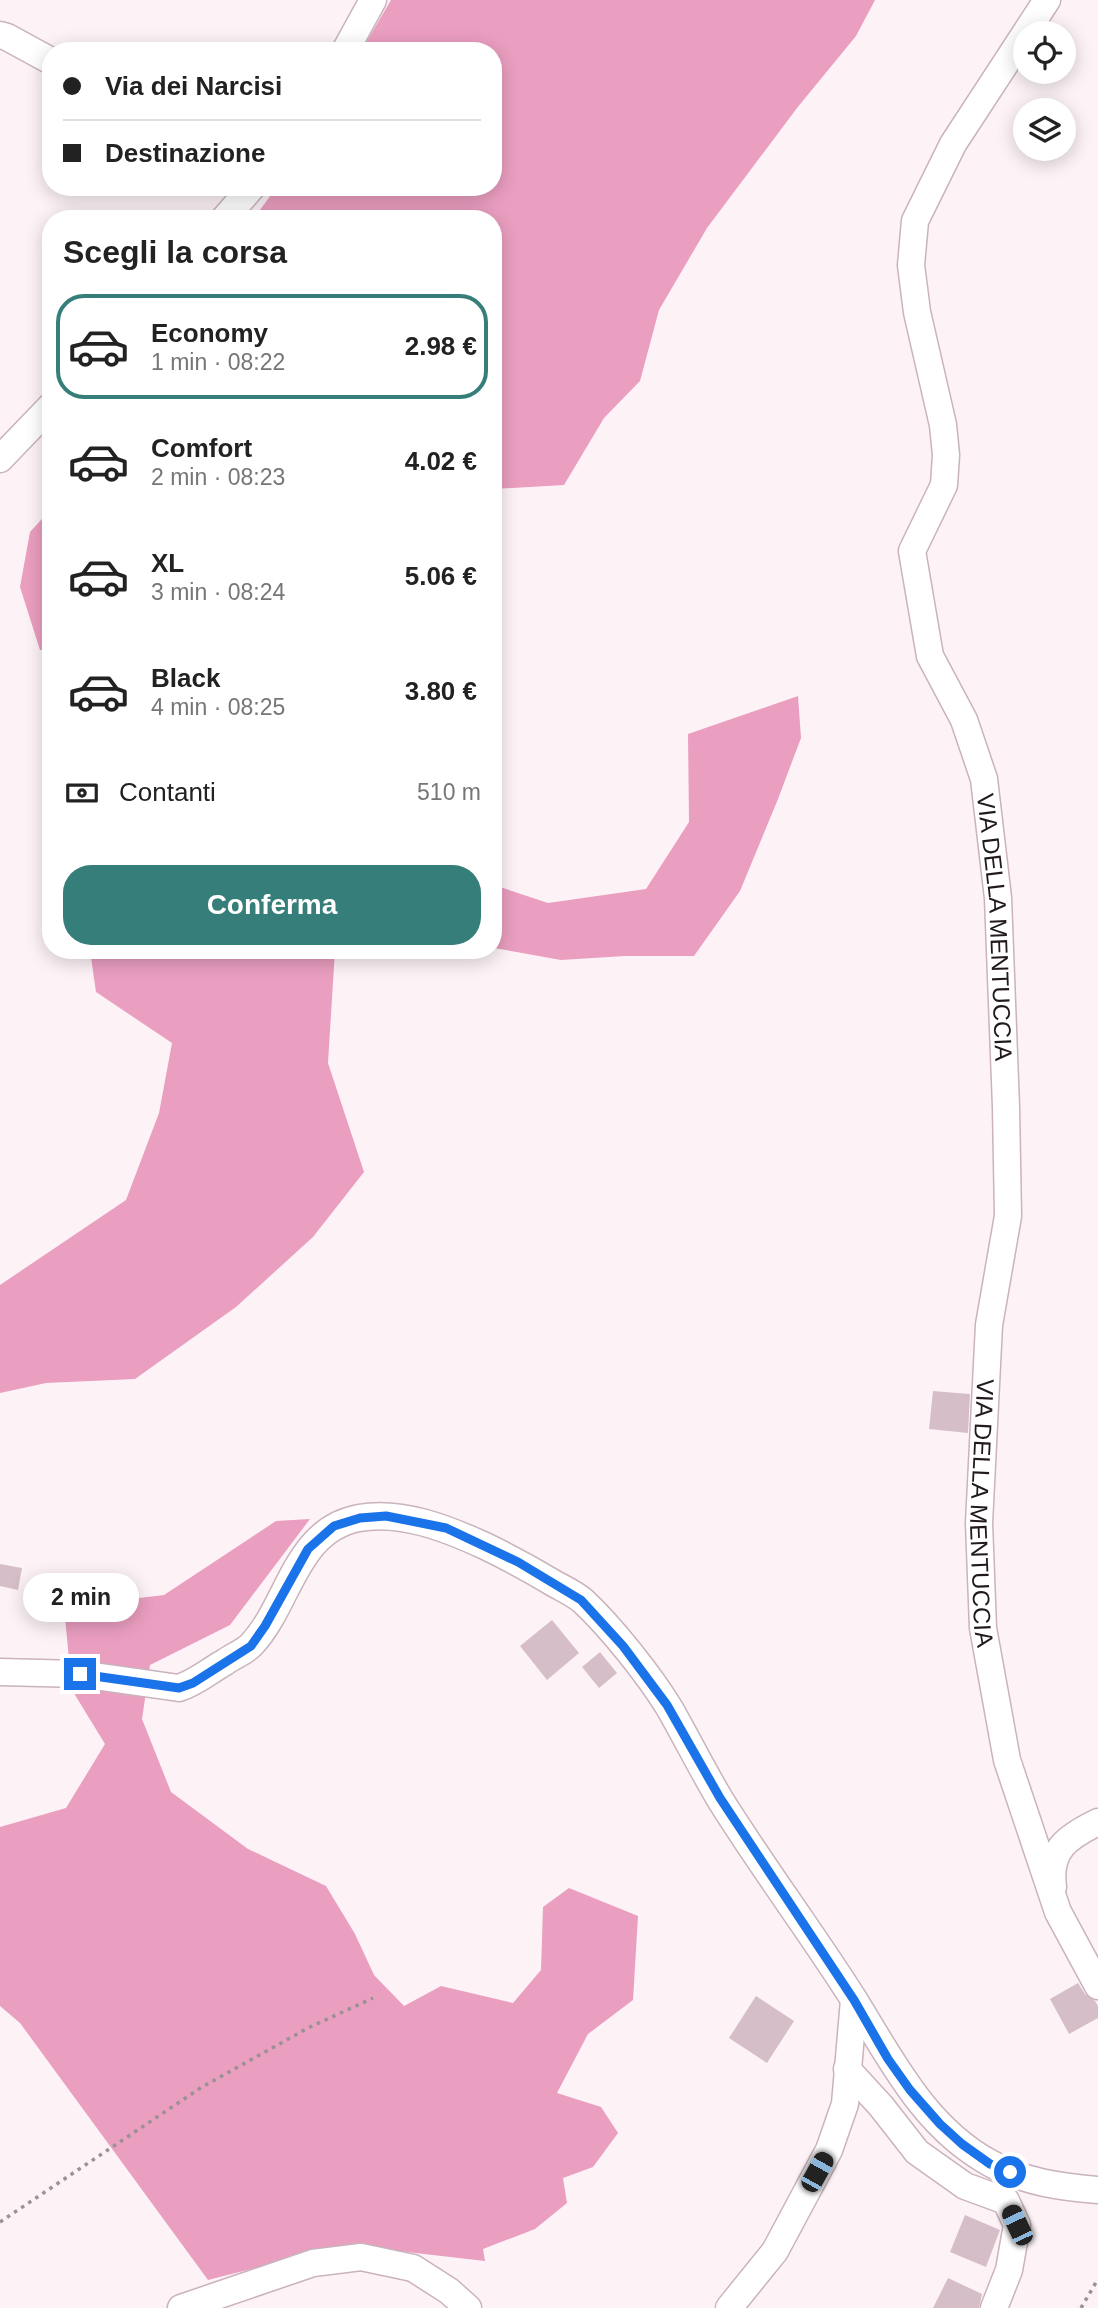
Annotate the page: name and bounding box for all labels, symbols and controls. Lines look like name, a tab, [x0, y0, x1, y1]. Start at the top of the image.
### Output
map controls	[1013, 21, 1076, 161]
button: locate	[1013, 21, 1076, 84]
text: Via dei Narcisi	[105, 71, 282, 101]
button: layers	[1013, 98, 1076, 161]
text: Destinazione	[105, 138, 265, 168]
text: Scegli la corsa	[63, 234, 287, 270]
icon: car	[67, 315, 130, 378]
text: Economy	[151, 318, 268, 348]
text: 2.98 €	[405, 331, 477, 361]
text: 1 min · 08:22	[151, 349, 285, 375]
icon: car	[67, 430, 130, 493]
text: Comfort	[151, 433, 252, 463]
text: 4.02 €	[405, 446, 477, 476]
text: 2 min · 08:23	[151, 464, 285, 490]
icon: car	[67, 545, 130, 608]
text: XL	[151, 548, 184, 578]
text: 5.06 €	[405, 561, 477, 591]
text: 3 min · 08:24	[151, 579, 285, 605]
icon: car	[67, 660, 130, 723]
text: Black	[151, 663, 220, 693]
text: 3.80 €	[405, 676, 477, 706]
text: 4 min · 08:25	[151, 694, 285, 720]
icon: cash	[63, 774, 101, 812]
text: Contanti	[119, 777, 216, 807]
text: 510 m	[417, 779, 481, 805]
street label: VIA DELLA MENTUCCIA	[972, 792, 1018, 1061]
button: Conferma	[63, 865, 481, 945]
street label: VIA DELLA MENTUCCIA	[965, 1378, 1000, 1649]
callout: 2 min	[22, 1572, 138, 1622]
text: 2 min	[51, 1584, 111, 1610]
route end	[64, 1658, 96, 1690]
car	[798, 2149, 837, 2195]
route start	[994, 2156, 1026, 2188]
car	[999, 2202, 1036, 2248]

